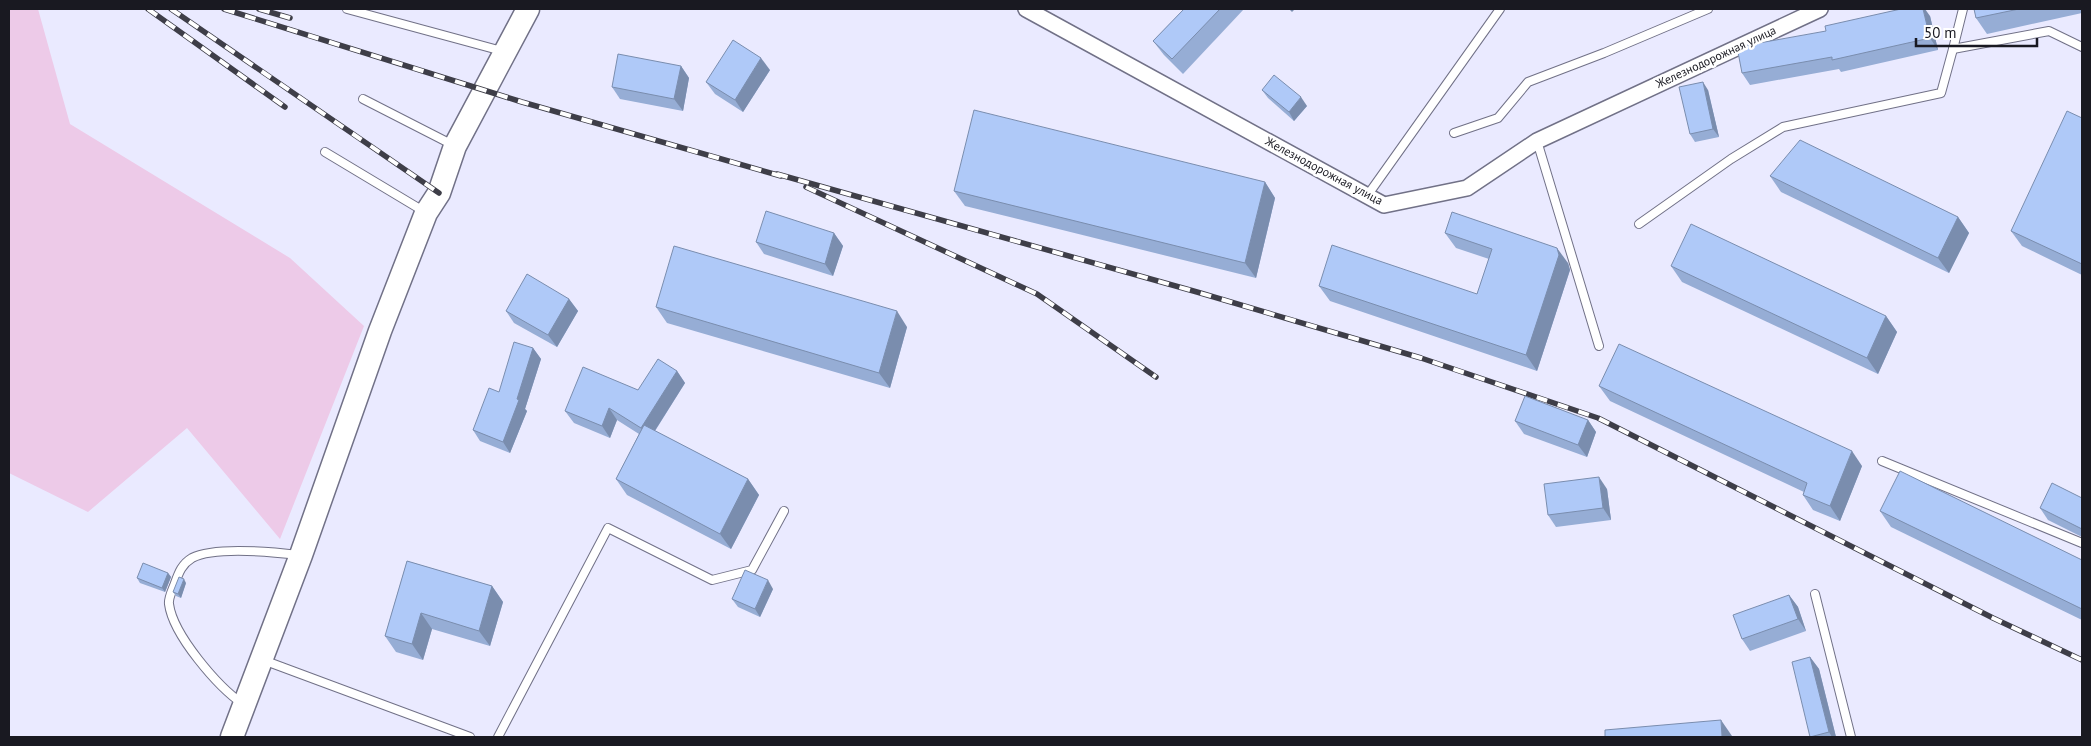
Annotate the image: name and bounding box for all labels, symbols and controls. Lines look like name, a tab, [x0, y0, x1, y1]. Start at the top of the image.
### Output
scale bar	[1916, 15, 2037, 47]
street label: Железнодорожная улица	[1652, 22, 1778, 91]
text: 50 m	[1924, 23, 1957, 42]
street label: Железнодорожная улица	[1262, 133, 1386, 208]

